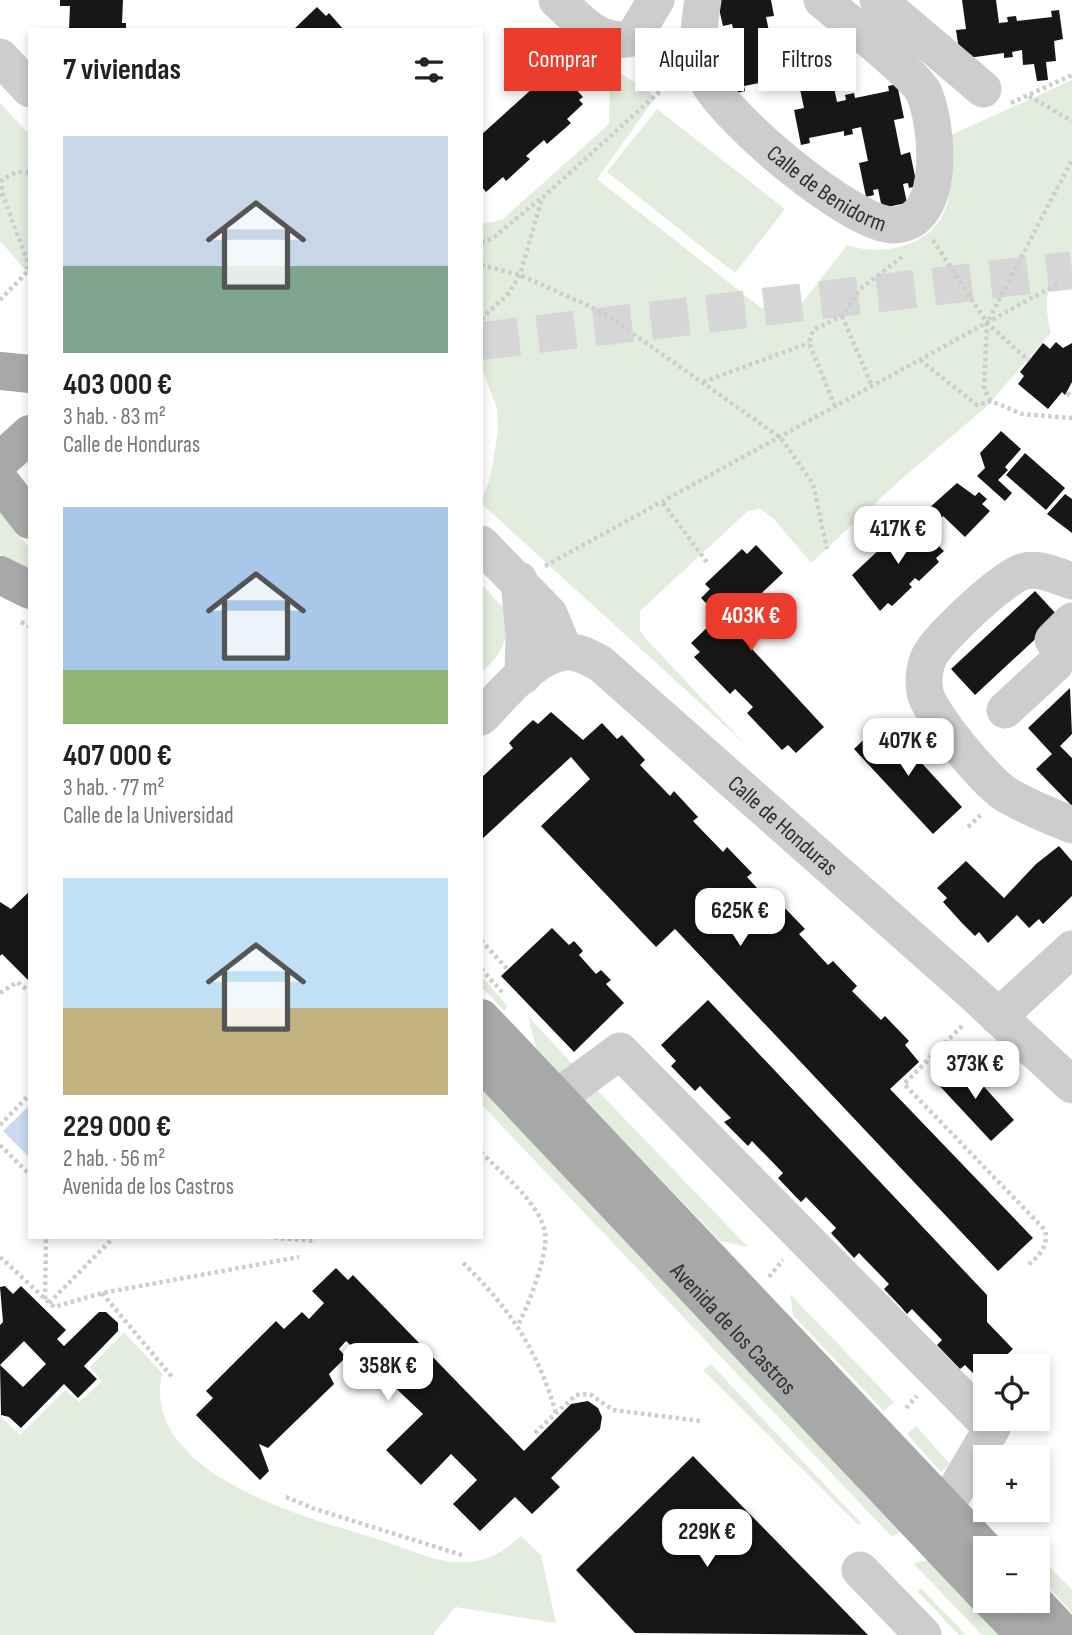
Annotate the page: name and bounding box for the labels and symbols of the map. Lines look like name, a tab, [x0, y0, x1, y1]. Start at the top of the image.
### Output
street label: Calle de Benidorm	[761, 139, 890, 239]
pin: 417K €	[841, 506, 955, 566]
pin: 403K €	[694, 594, 808, 653]
pin: 407K €	[851, 718, 965, 778]
street label: Calle de Honduras	[722, 770, 843, 882]
pin: 625K €	[683, 888, 797, 948]
pin: 373K €	[918, 1042, 1032, 1101]
street label: Avenida de los Castros	[663, 1257, 802, 1401]
pin: 358K €	[331, 1344, 445, 1403]
pin: 229K €	[650, 1510, 764, 1569]

